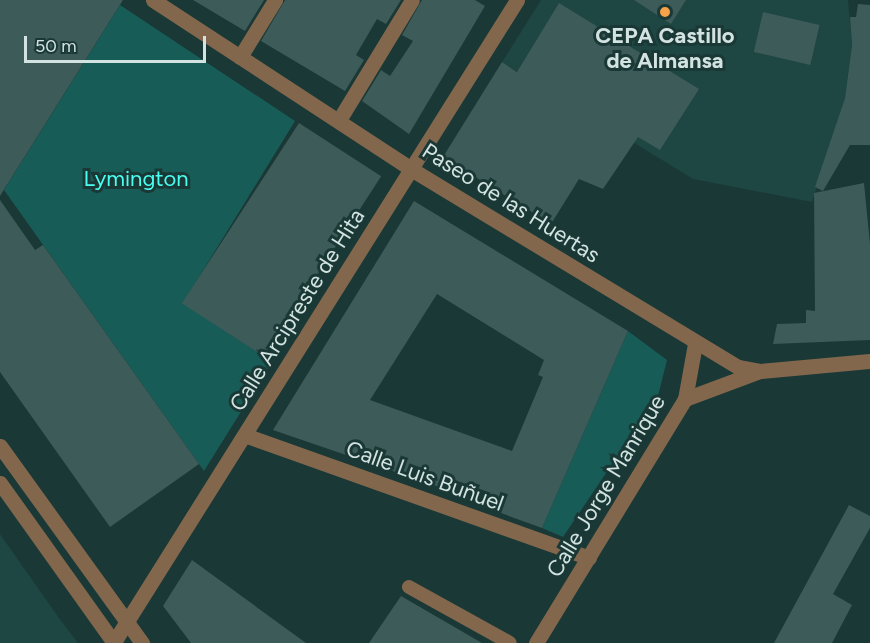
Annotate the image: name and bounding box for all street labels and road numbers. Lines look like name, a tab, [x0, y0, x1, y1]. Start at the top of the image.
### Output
street label: Paseo de las Huertas	[417, 138, 605, 268]
street label: Calle Arcipreste de Hita	[224, 204, 370, 416]
street label: Calle Jorge Manrique	[541, 390, 671, 582]
street label: Calle Luis Buñuel	[343, 435, 507, 517]

